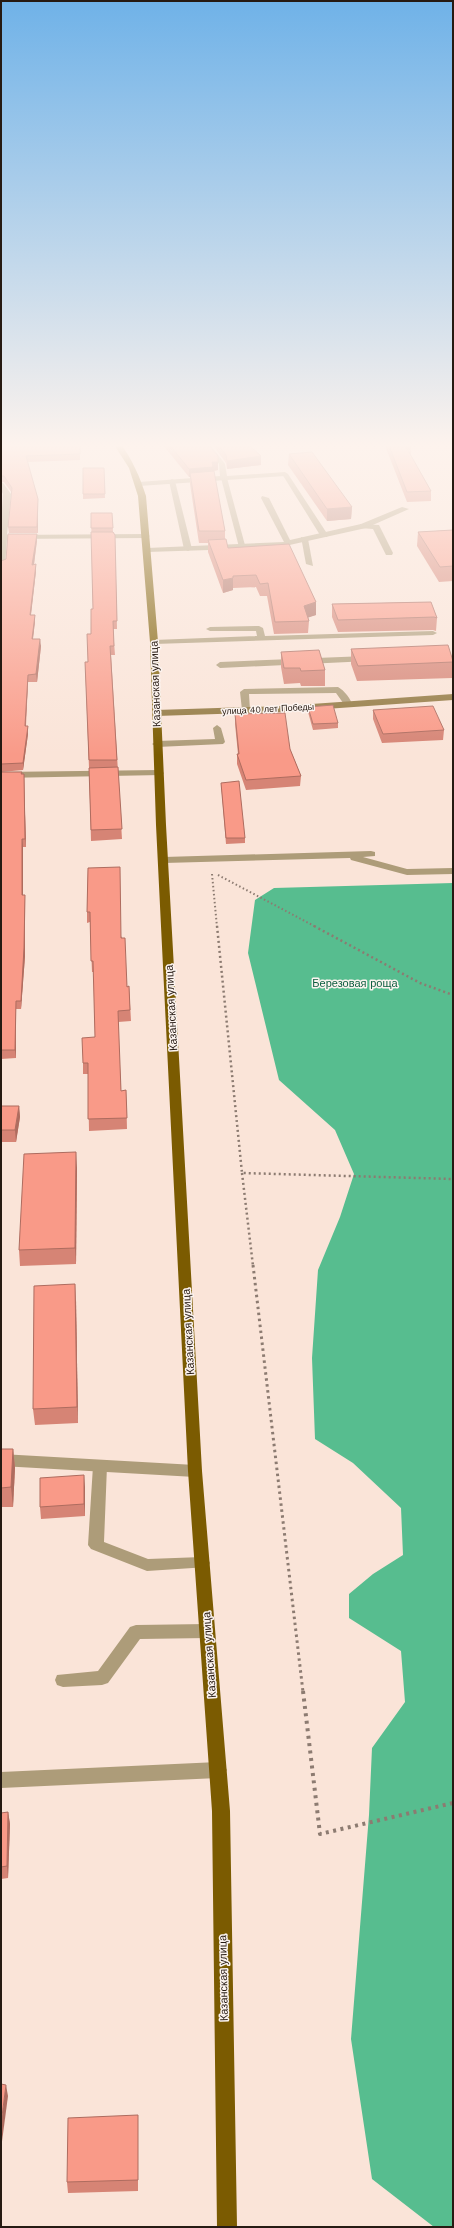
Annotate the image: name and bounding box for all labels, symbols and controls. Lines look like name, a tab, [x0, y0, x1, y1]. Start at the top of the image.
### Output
street label: Казанская улица	[147, 640, 164, 727]
street label: улица 40 лет Победы	[222, 702, 314, 716]
street label: Казанская улица	[163, 964, 180, 1051]
park label: Березовая роща	[312, 977, 399, 990]
street label: Казанская улица	[180, 1288, 197, 1375]
street label: Казанская улица	[200, 1611, 219, 1698]
street label: Казанская улица	[216, 1934, 231, 2021]

